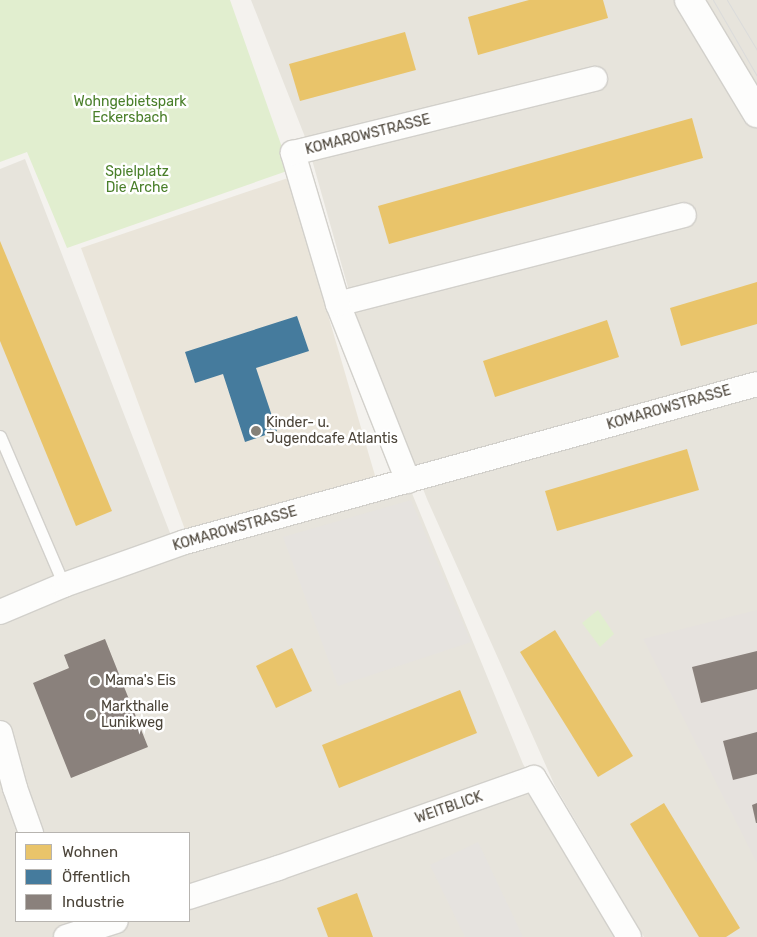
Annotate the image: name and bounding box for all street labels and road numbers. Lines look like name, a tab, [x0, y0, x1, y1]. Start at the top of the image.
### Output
street label: KOMAROWSTRASSE	[304, 111, 432, 159]
street label: KOMAROWSTRASSE	[605, 382, 733, 434]
street label: KOMAROWSTRASSE	[171, 503, 299, 555]
street label: WEITBLICK	[413, 789, 485, 827]

